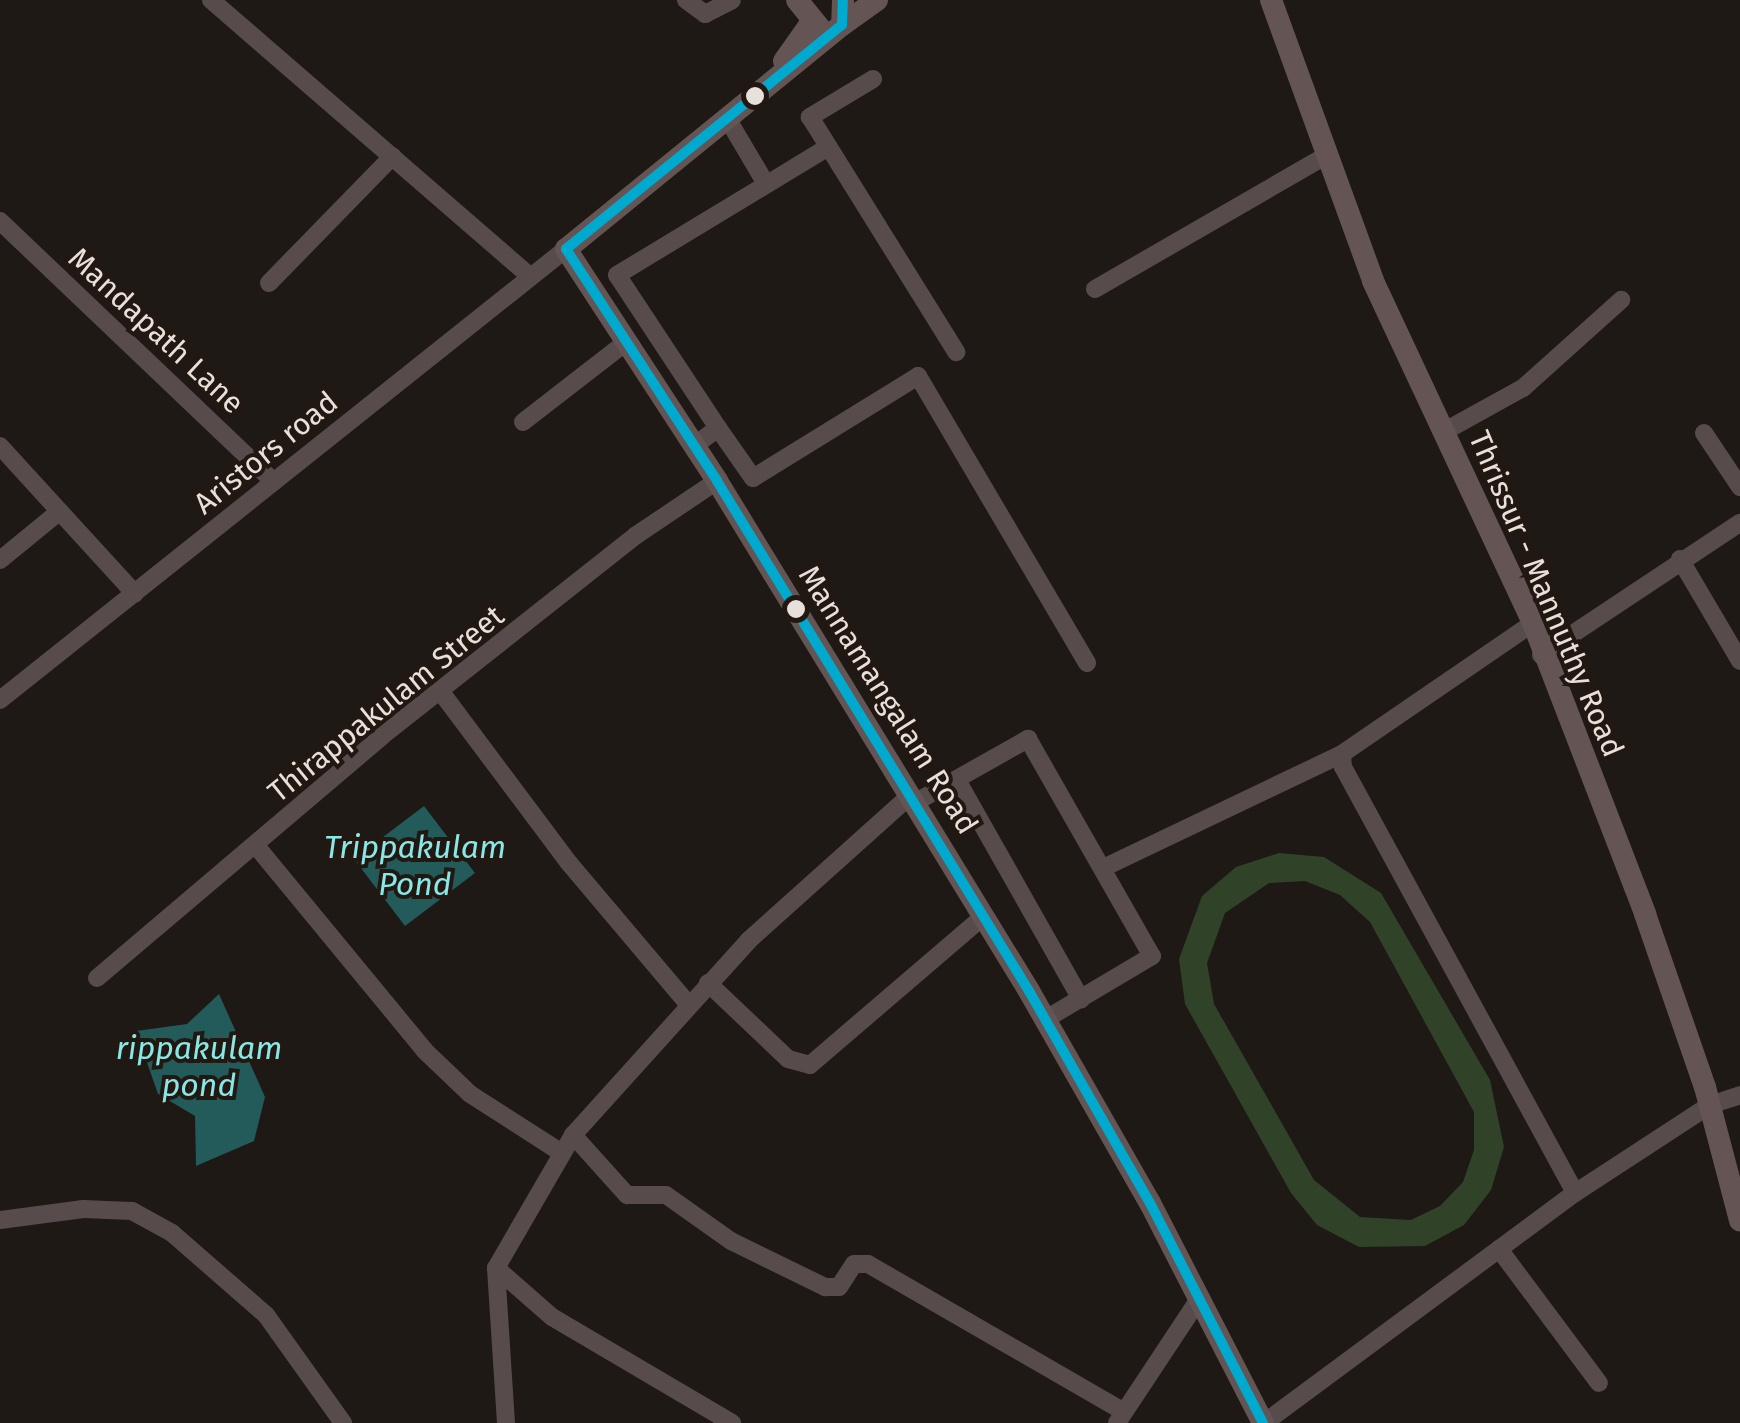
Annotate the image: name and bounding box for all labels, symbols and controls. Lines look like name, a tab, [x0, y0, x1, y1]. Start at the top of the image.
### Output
unlabelled marker	[745, 86, 765, 106]
street label: Mandapath Lane	[61, 241, 251, 421]
street label: Aristors road	[187, 384, 345, 522]
street label: Thrissur - Mannuthy Road	[1461, 426, 1631, 762]
street label: Mannamangalam Road	[791, 559, 985, 841]
street label: Thirappakulam Street	[261, 598, 511, 810]
unlabelled marker	[786, 599, 806, 619]
water label: Trippakulam Pond	[324, 829, 506, 904]
water label: rippakulam pond	[116, 1030, 282, 1105]

